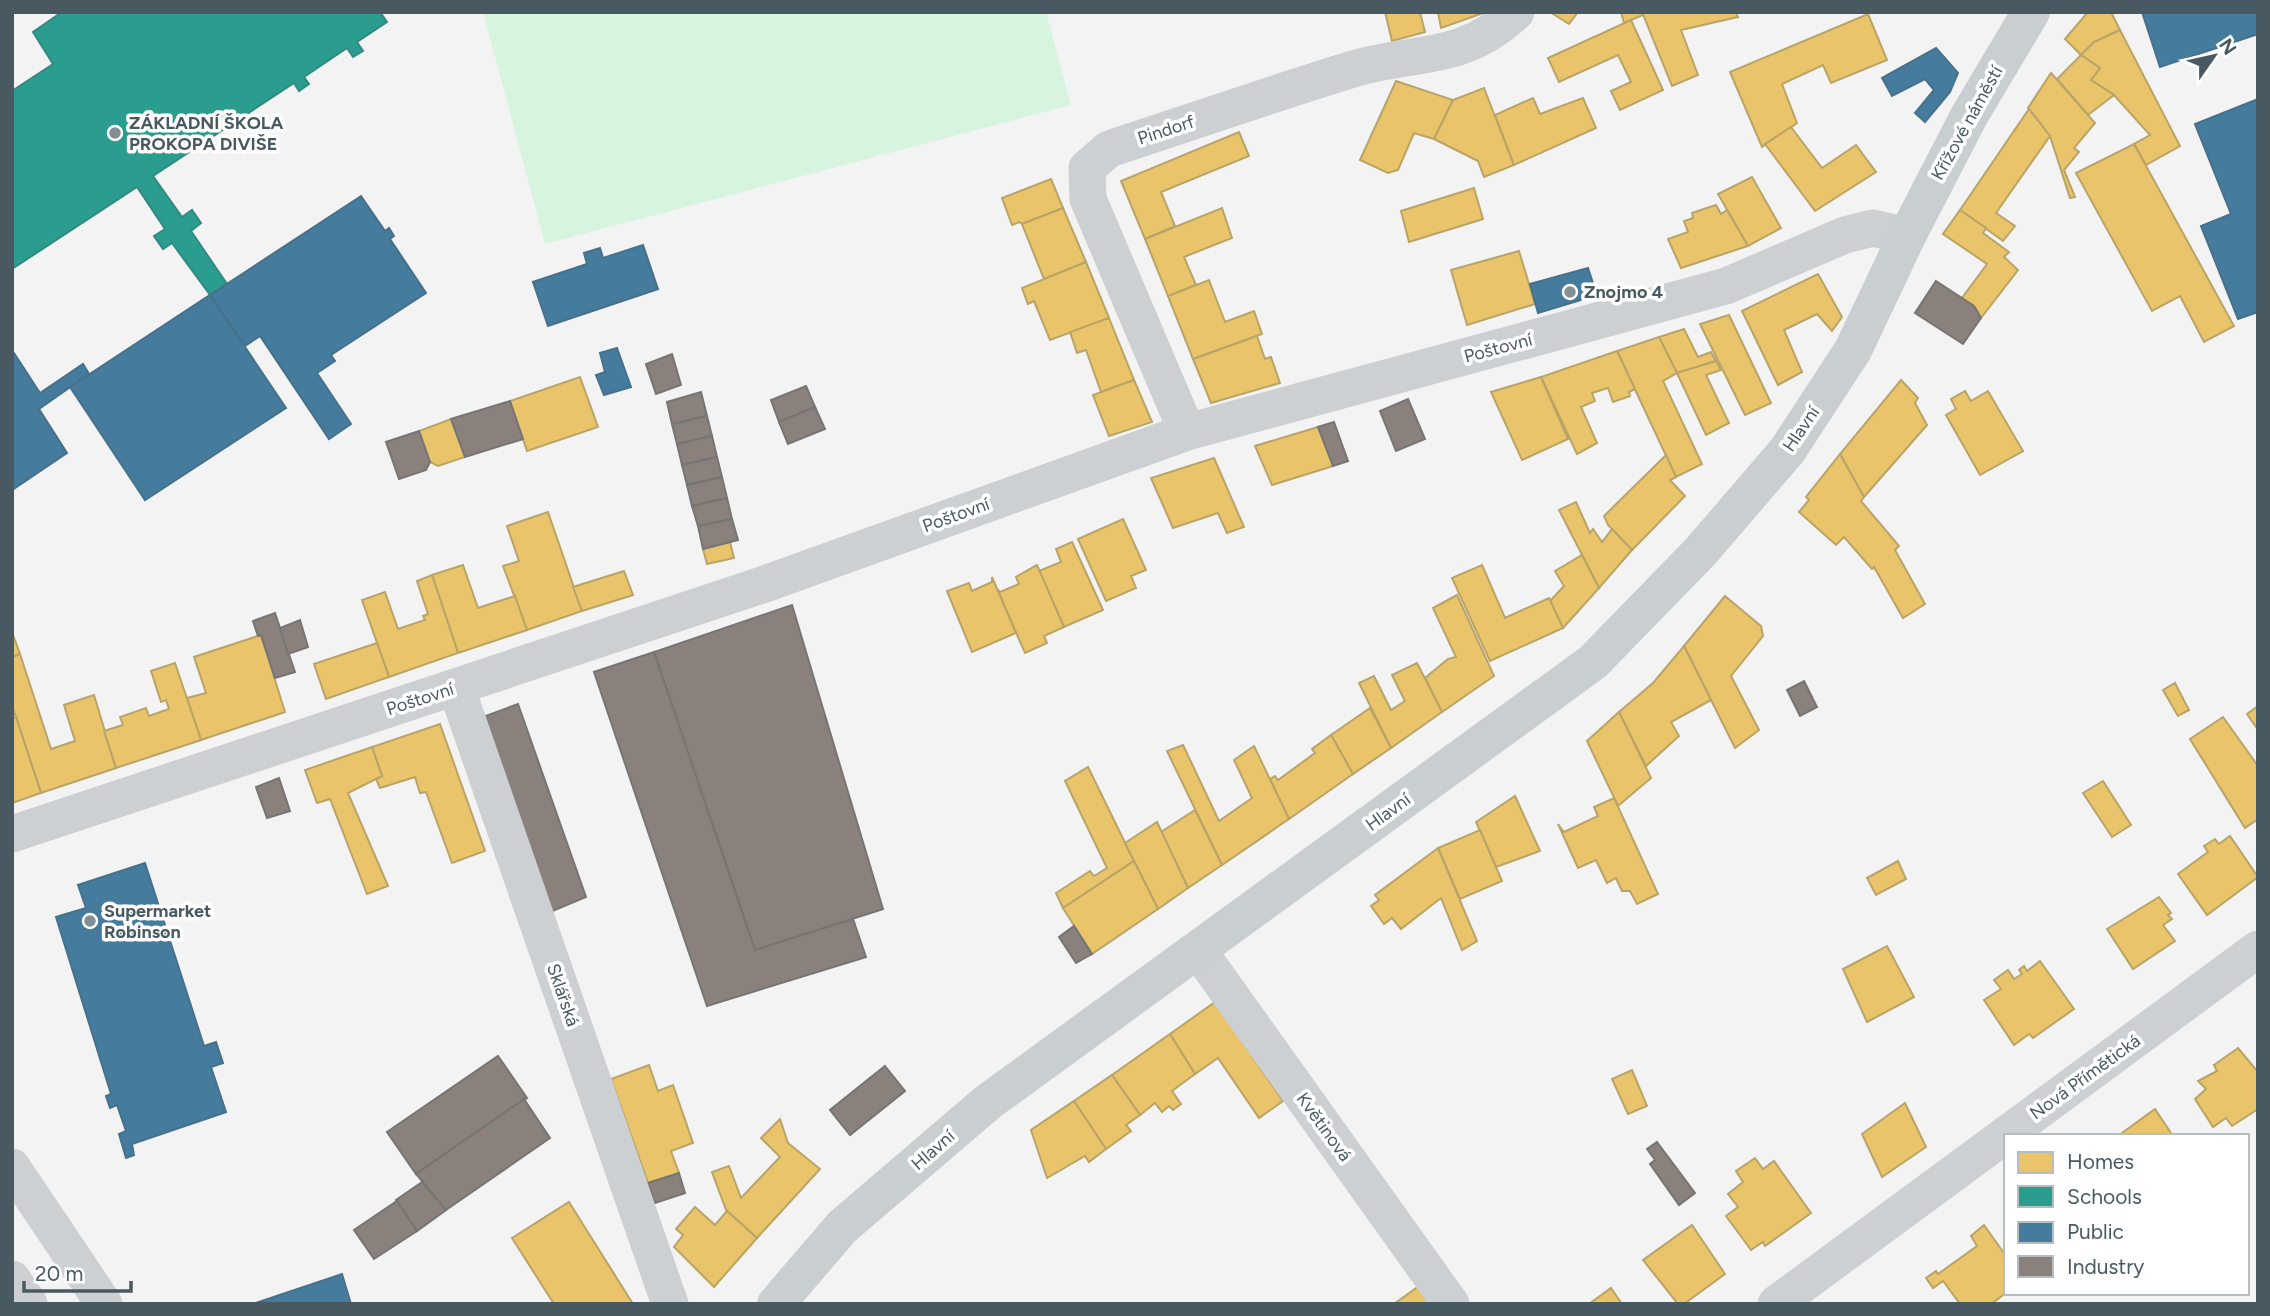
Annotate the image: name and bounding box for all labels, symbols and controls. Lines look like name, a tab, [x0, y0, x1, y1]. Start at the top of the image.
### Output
north arrow	[2179, 21, 2249, 91]
text: N	[2214, 34, 2241, 59]
street label: Křížové náměstí	[1926, 61, 2008, 184]
street label: Pindorf	[1135, 110, 1197, 149]
place label: ZÁKLADNÍ ŠKOLA PROKOPA DIVIŠE	[129, 112, 283, 155]
marker: ZÁKLADNÍ ŠKOLA PROKOPA DIVIŠE	[107, 125, 123, 141]
place label: Znojmo 4	[1584, 281, 1663, 303]
marker: Znojmo 4	[1562, 284, 1578, 300]
street label: Poštovní	[1461, 328, 1535, 368]
street label: Hlavní	[1778, 401, 1825, 456]
street label: Poštovní	[919, 492, 993, 537]
street label: Poštovní	[383, 678, 457, 720]
street label: Hlavní	[1361, 788, 1415, 836]
place label: Supermarket Robinson	[104, 900, 211, 943]
marker: Supermarket Robinson	[82, 913, 98, 929]
street label: Sklářská	[542, 961, 584, 1029]
street label: Nová Přímětická	[2026, 1030, 2144, 1124]
street label: Květinová	[1292, 1088, 1356, 1166]
street label: Hlavní	[907, 1125, 960, 1175]
legend	[2004, 1134, 2249, 1295]
text: Homes	[2067, 1149, 2134, 1174]
text: Schools	[2067, 1184, 2142, 1209]
text: Public	[2067, 1219, 2124, 1244]
scale bar	[24, 1250, 131, 1294]
text: Industry	[2067, 1254, 2144, 1279]
text: 20 m	[35, 1261, 83, 1286]

